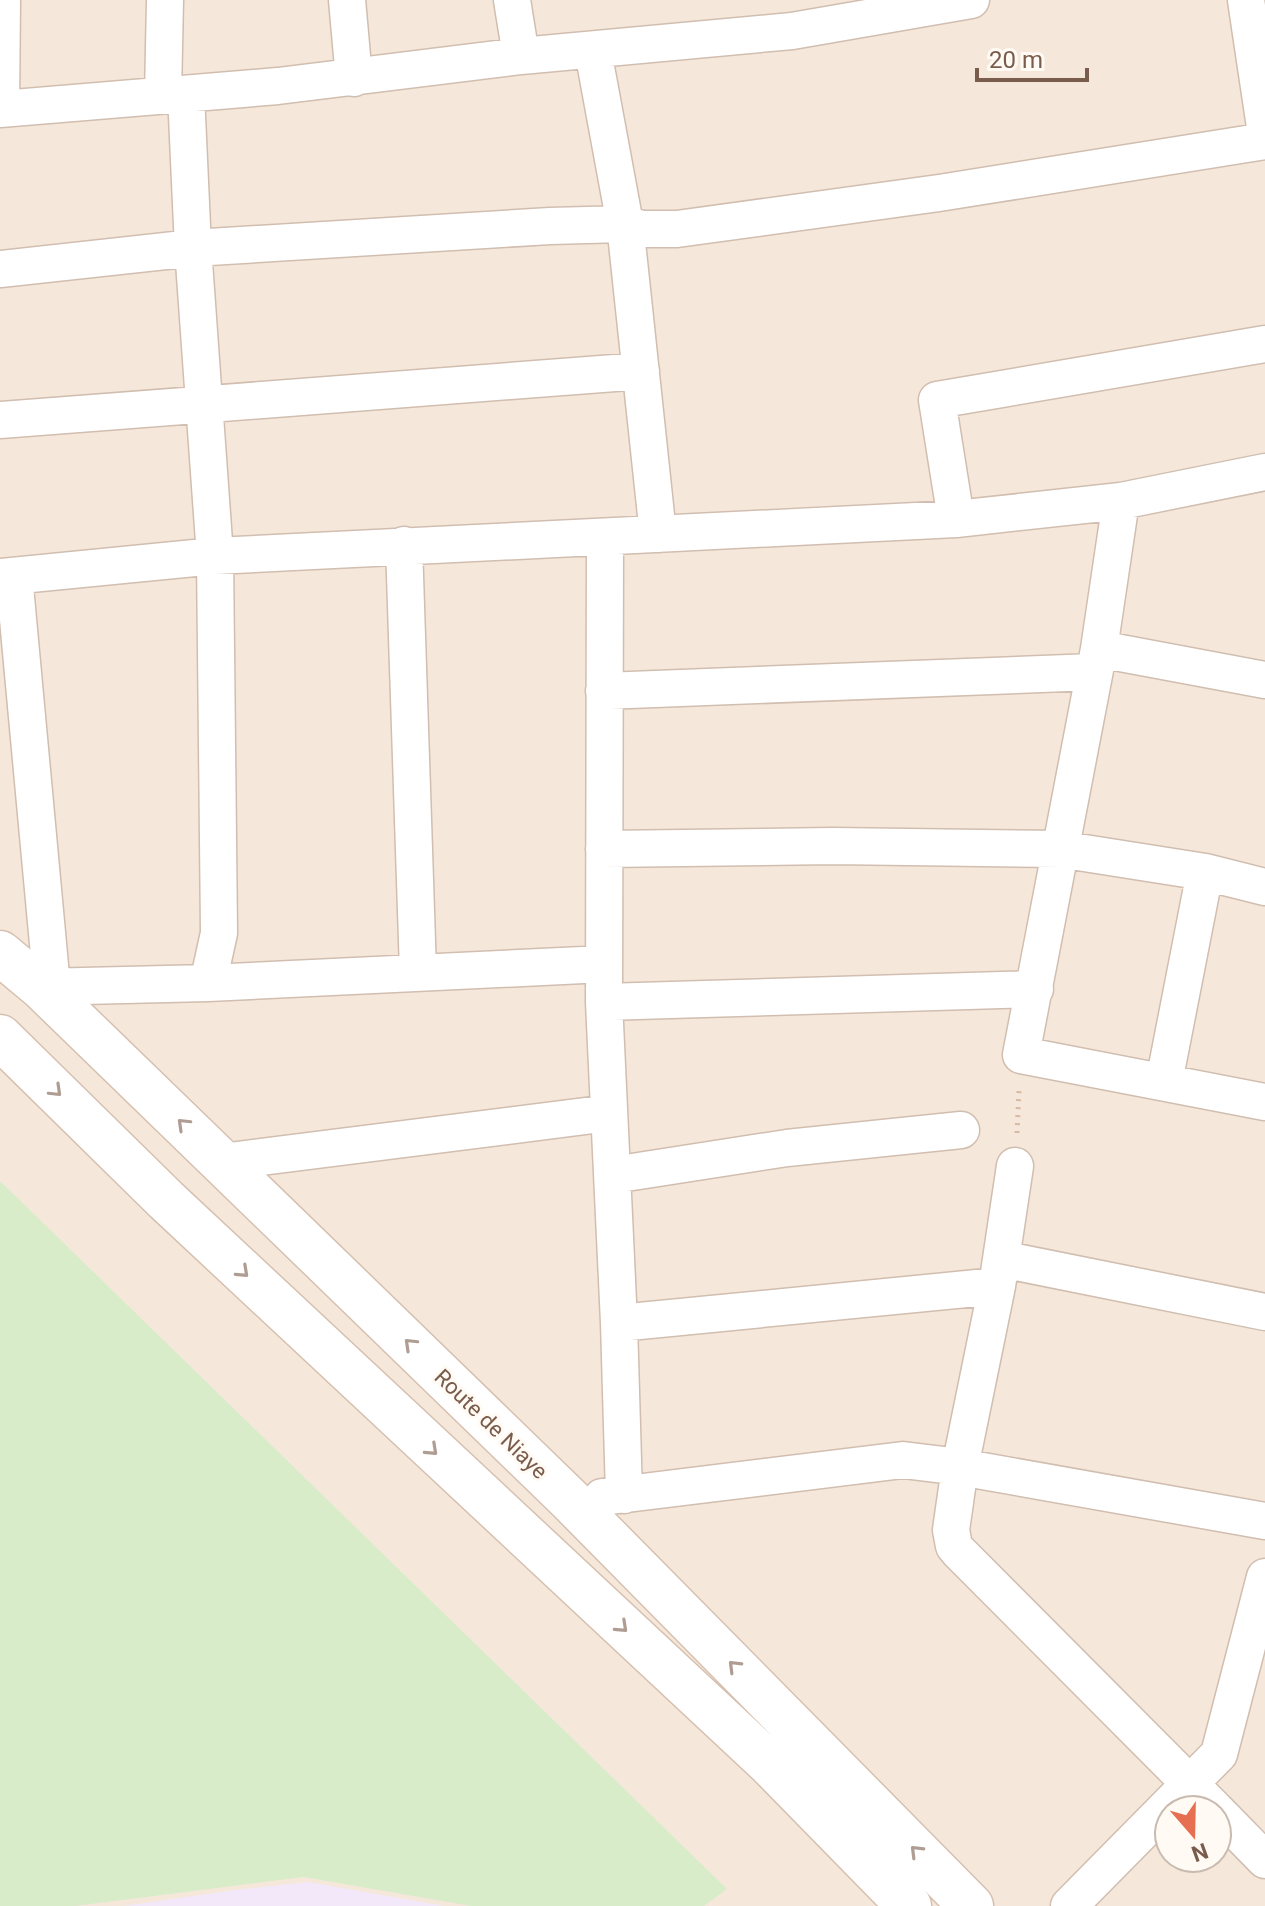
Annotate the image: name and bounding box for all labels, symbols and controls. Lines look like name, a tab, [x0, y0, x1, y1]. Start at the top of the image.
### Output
scale bar	[977, 32, 1087, 82]
text: 20 m	[989, 46, 1043, 74]
one-way arrow	[47, 1082, 61, 1097]
one-way arrow	[178, 1119, 192, 1134]
one-way arrow	[234, 1263, 248, 1277]
one-way arrow	[405, 1339, 419, 1354]
street label: Route de Niaye	[429, 1364, 553, 1484]
one-way arrow	[423, 1440, 438, 1454]
one-way arrow	[613, 1618, 628, 1632]
one-way arrow	[728, 1661, 743, 1675]
north arrow	[1153, 1794, 1233, 1874]
text: N	[1188, 1838, 1211, 1867]
one-way arrow	[911, 1845, 926, 1860]

